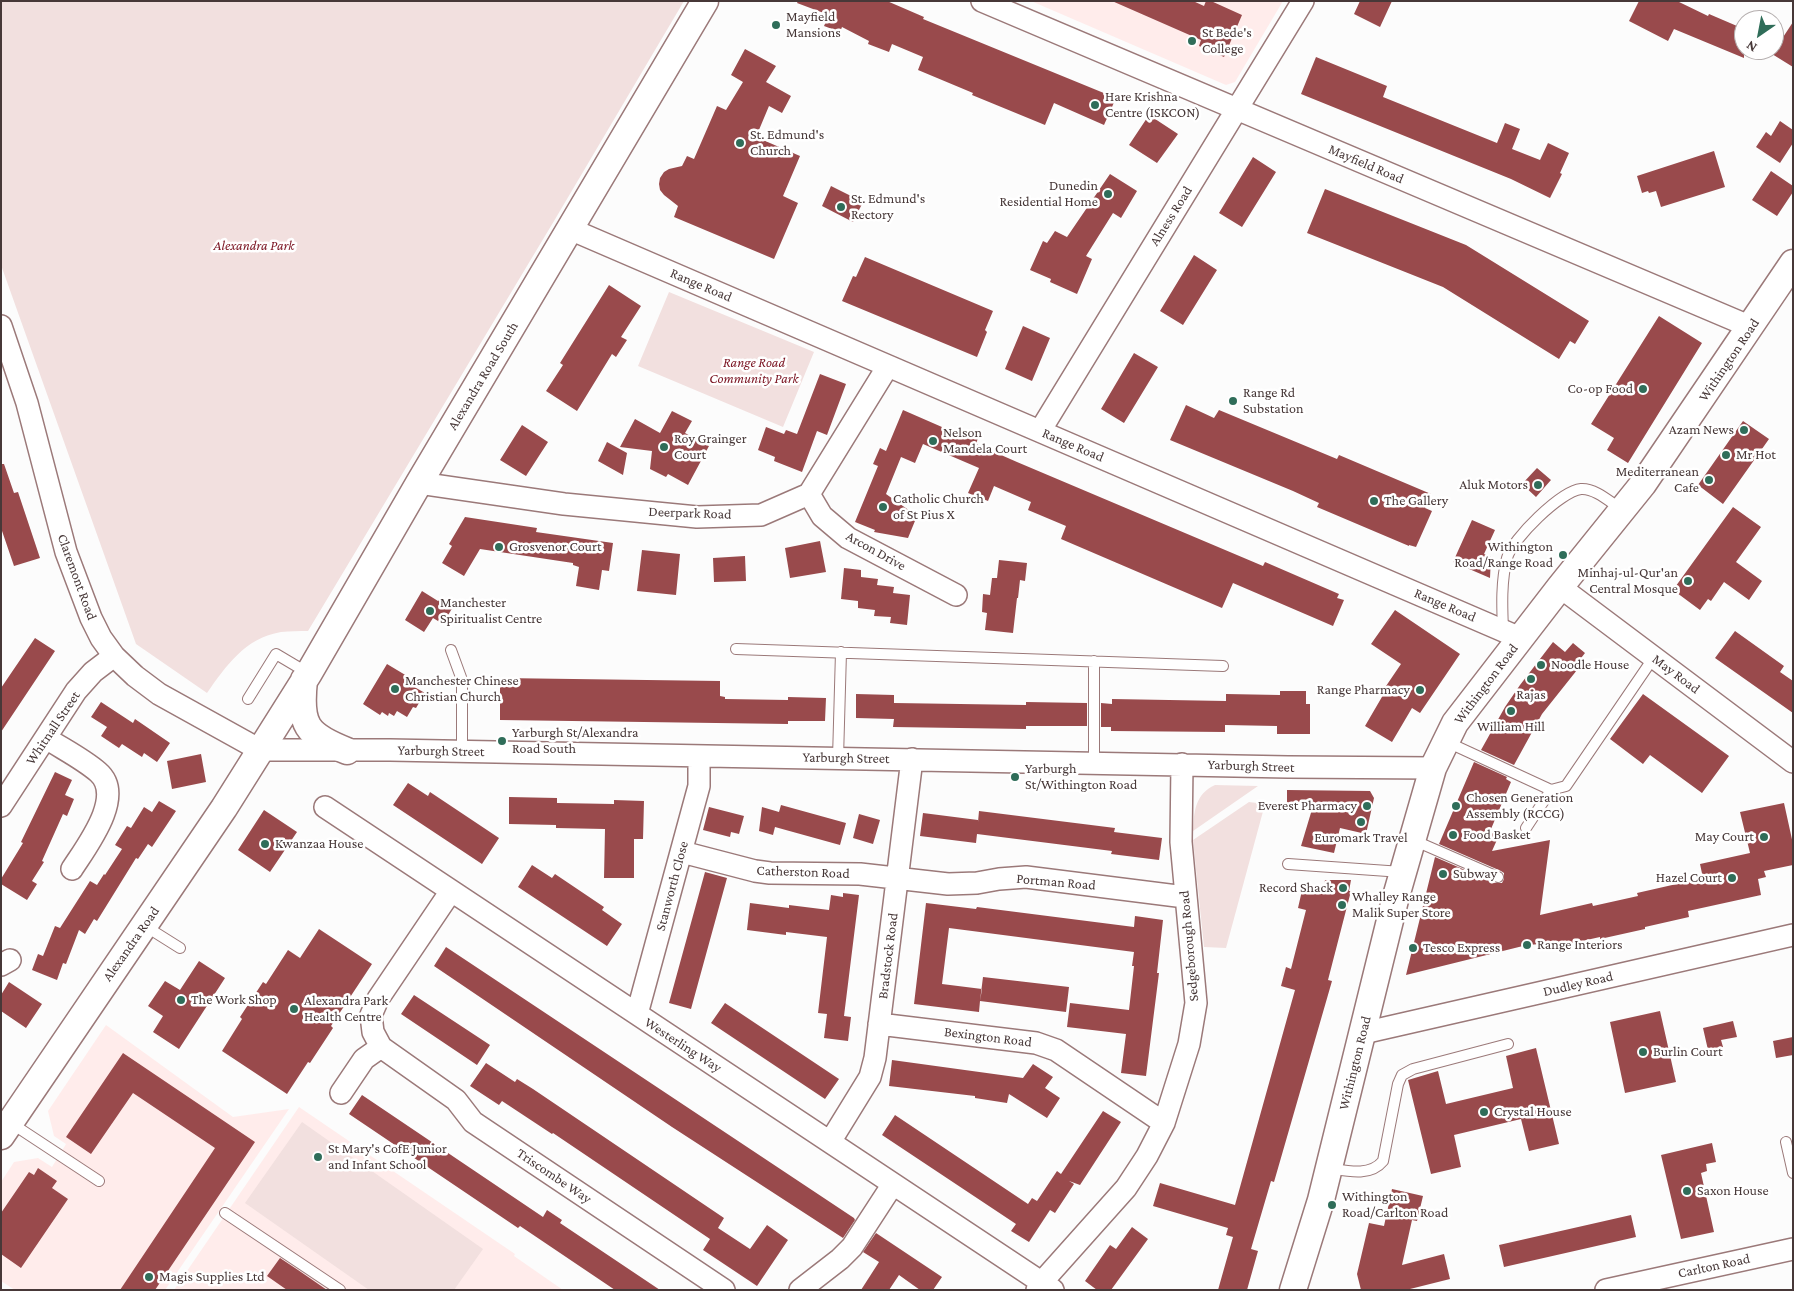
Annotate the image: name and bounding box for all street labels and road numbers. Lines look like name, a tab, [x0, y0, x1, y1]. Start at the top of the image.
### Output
street label: Mayfield Road	[1326, 141, 1406, 187]
street label: Alness Road	[1146, 183, 1196, 249]
street label: Range Road	[668, 264, 734, 306]
street label: Withington Road	[1695, 315, 1763, 405]
street label: Alexandra Road South	[444, 319, 522, 433]
street label: Range Road	[1040, 424, 1106, 466]
street label: Deerpark Road	[648, 503, 732, 523]
street label: Arcon Drive	[843, 528, 909, 574]
street label: Claremont Road	[54, 532, 100, 622]
street label: Range Road	[1412, 584, 1478, 626]
street label: Withington Road	[1450, 640, 1522, 728]
street label: May Road	[1649, 651, 1703, 697]
street label: Whitnall Street	[22, 688, 84, 768]
street label: Yarburgh Street	[397, 742, 485, 760]
street label: Yarburgh Street	[802, 749, 890, 767]
street label: Yarburgh Street	[1207, 756, 1295, 776]
street label: Stanworth Close	[652, 839, 692, 933]
street label: Catherston Road	[756, 862, 850, 882]
street label: Portman Road	[1016, 870, 1096, 894]
street label: Sedgeborough Road	[1176, 890, 1202, 1002]
street label: Alexandra Road	[99, 903, 163, 985]
street label: Bradstock Road	[874, 912, 902, 1000]
street label: Dudley Road	[1541, 968, 1615, 1000]
street label: Westerling Way	[641, 1014, 725, 1076]
street label: Withington Road	[1335, 1014, 1375, 1112]
street label: Bexington Road	[943, 1023, 1033, 1051]
street label: Triscombe Way	[513, 1145, 595, 1207]
street label: Carlton Road	[1676, 1250, 1752, 1282]

